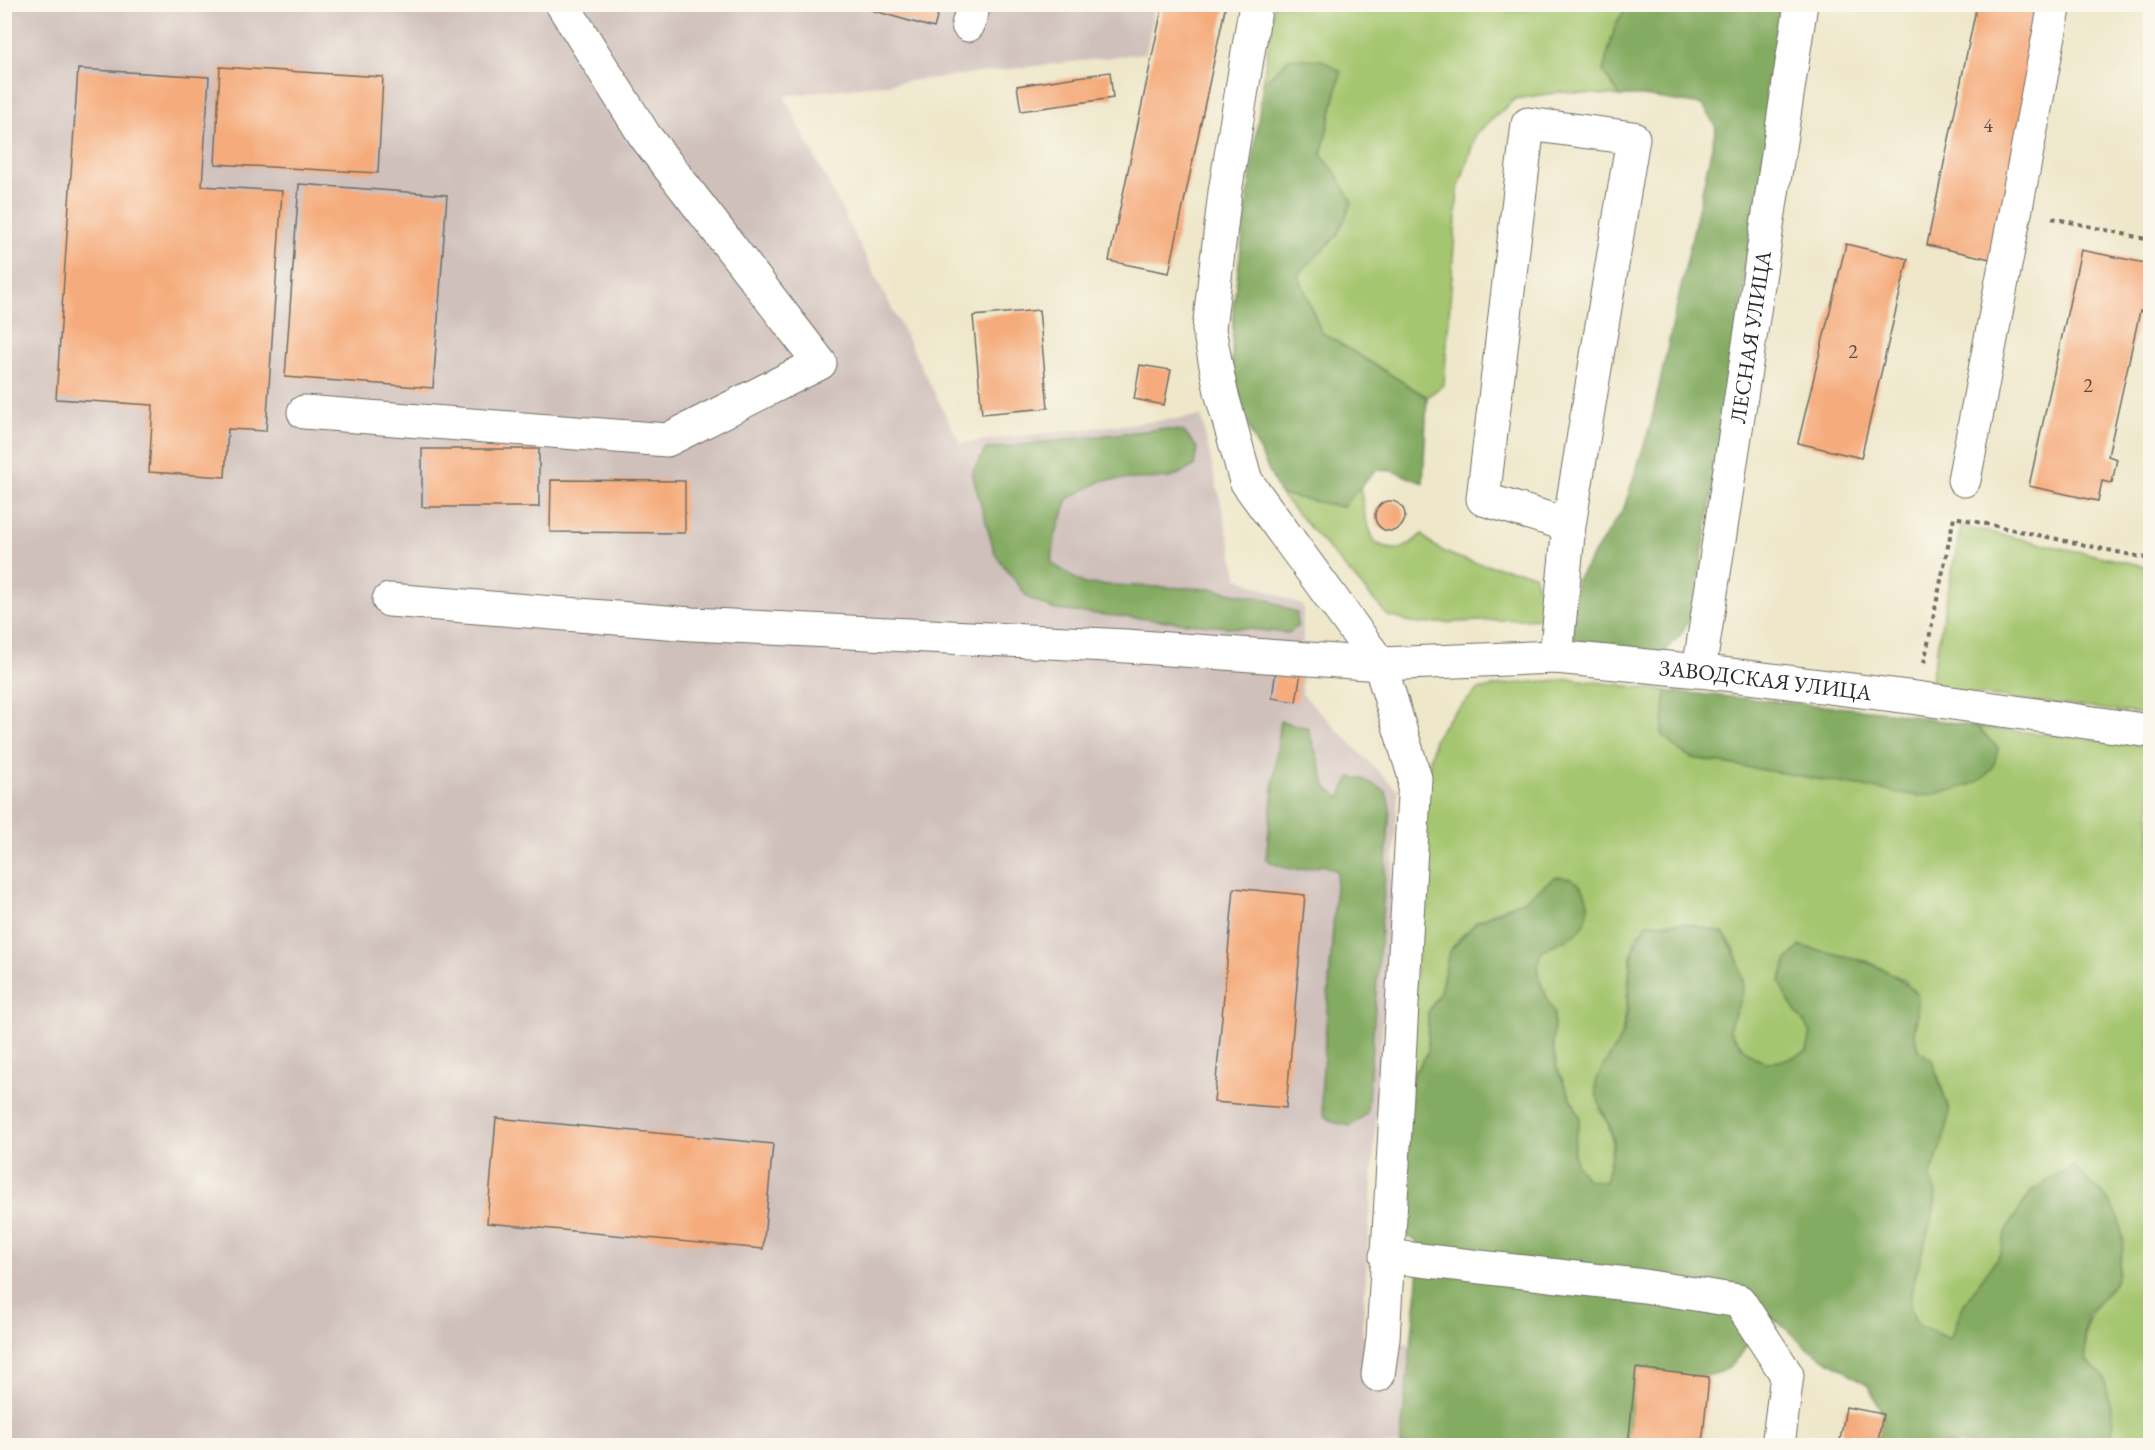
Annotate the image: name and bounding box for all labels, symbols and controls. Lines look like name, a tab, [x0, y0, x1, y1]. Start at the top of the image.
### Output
house number: 4	[1983, 112, 1993, 138]
street label: ЛЕСНАЯ УЛИЦА	[1723, 248, 1778, 425]
house number: 2	[1848, 338, 1858, 364]
house number: 2	[2083, 372, 2093, 398]
street label: ЗАВОДСКАЯ УЛИЦА	[1658, 653, 1874, 707]

